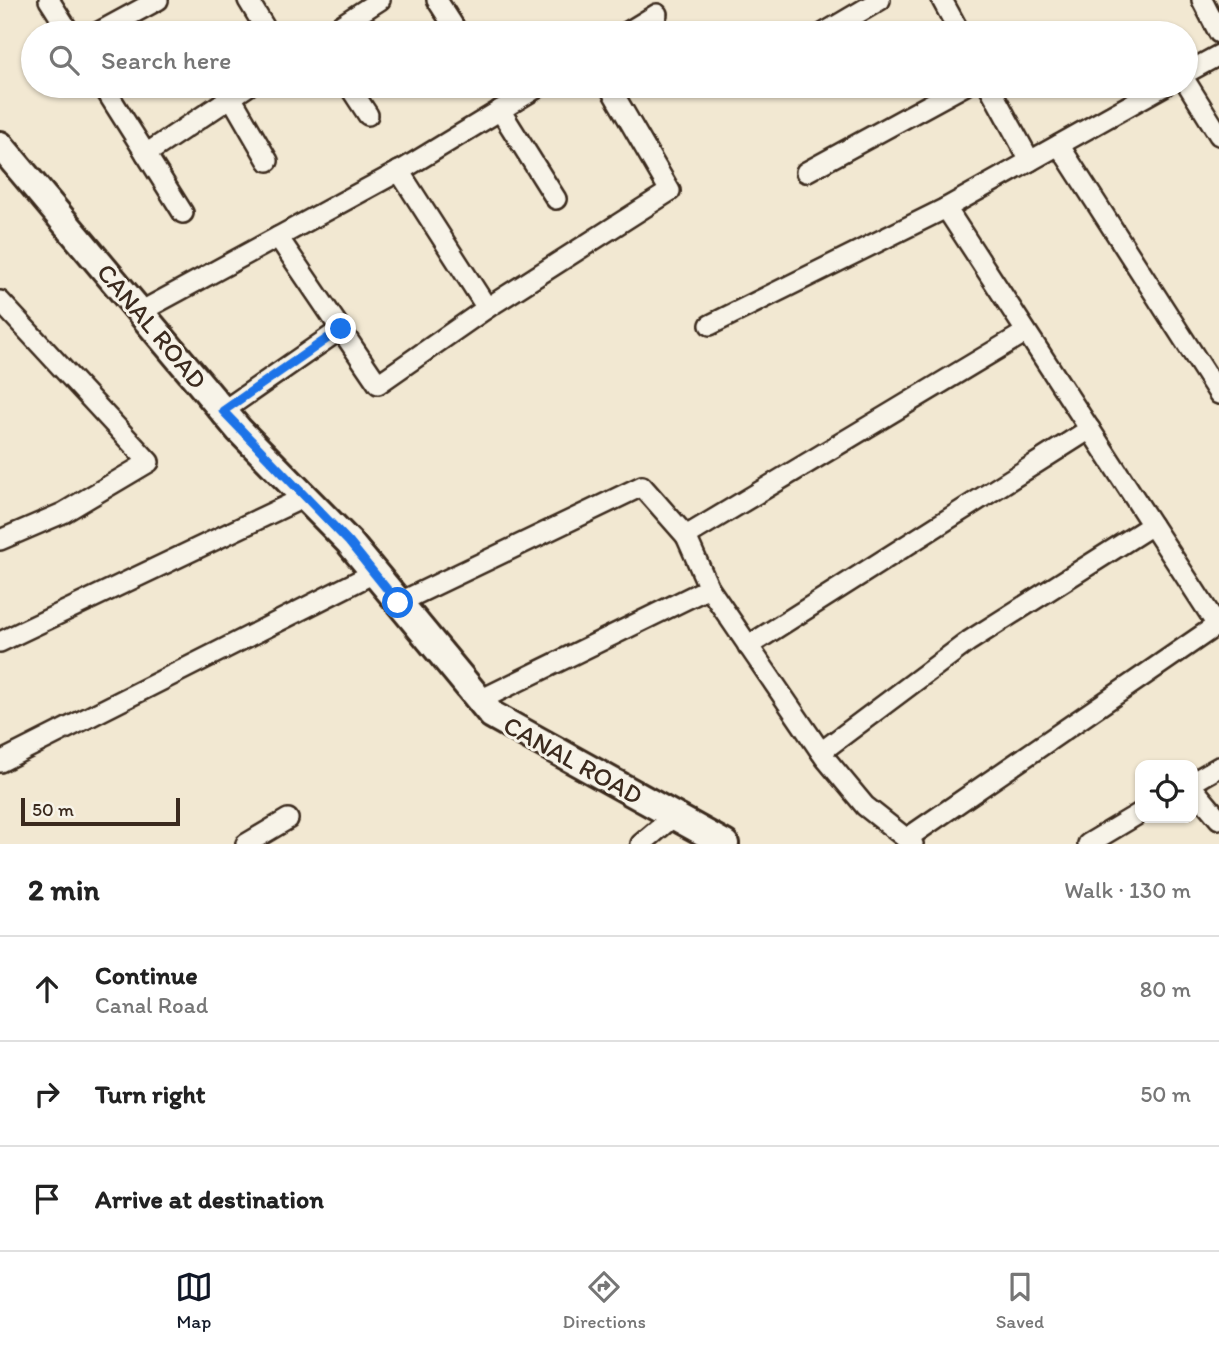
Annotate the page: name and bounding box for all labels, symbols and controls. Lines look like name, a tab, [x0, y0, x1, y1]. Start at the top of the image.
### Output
search box	[21, 21, 1198, 98]
icon: search	[45, 41, 83, 79]
text: Search here	[101, 44, 231, 76]
street label: CANAL ROAD	[90, 257, 214, 395]
route end	[325, 313, 356, 344]
route start	[382, 587, 413, 618]
street label: CANAL ROAD	[498, 709, 648, 811]
map controls	[1135, 760, 1198, 823]
button: locate	[1135, 760, 1198, 823]
scale bar	[21, 795, 180, 827]
text: 50 m	[32, 798, 74, 821]
text: 2 min	[28, 871, 99, 908]
text: Walk · 130 m	[1064, 876, 1191, 904]
text: Continue	[95, 959, 198, 991]
icon: ahead	[28, 970, 66, 1008]
text: 80 m	[1140, 975, 1191, 1003]
text: Canal Road	[95, 991, 208, 1019]
icon: right	[28, 1075, 66, 1113]
text: Turn right	[95, 1078, 206, 1110]
text: 50 m	[1140, 1080, 1191, 1108]
icon: arrive	[28, 1180, 66, 1218]
text: Arrive at destination	[95, 1183, 324, 1215]
tab: Map	[175, 1268, 213, 1333]
tab: Directions	[562, 1268, 646, 1333]
tab: Saved	[996, 1268, 1044, 1333]

